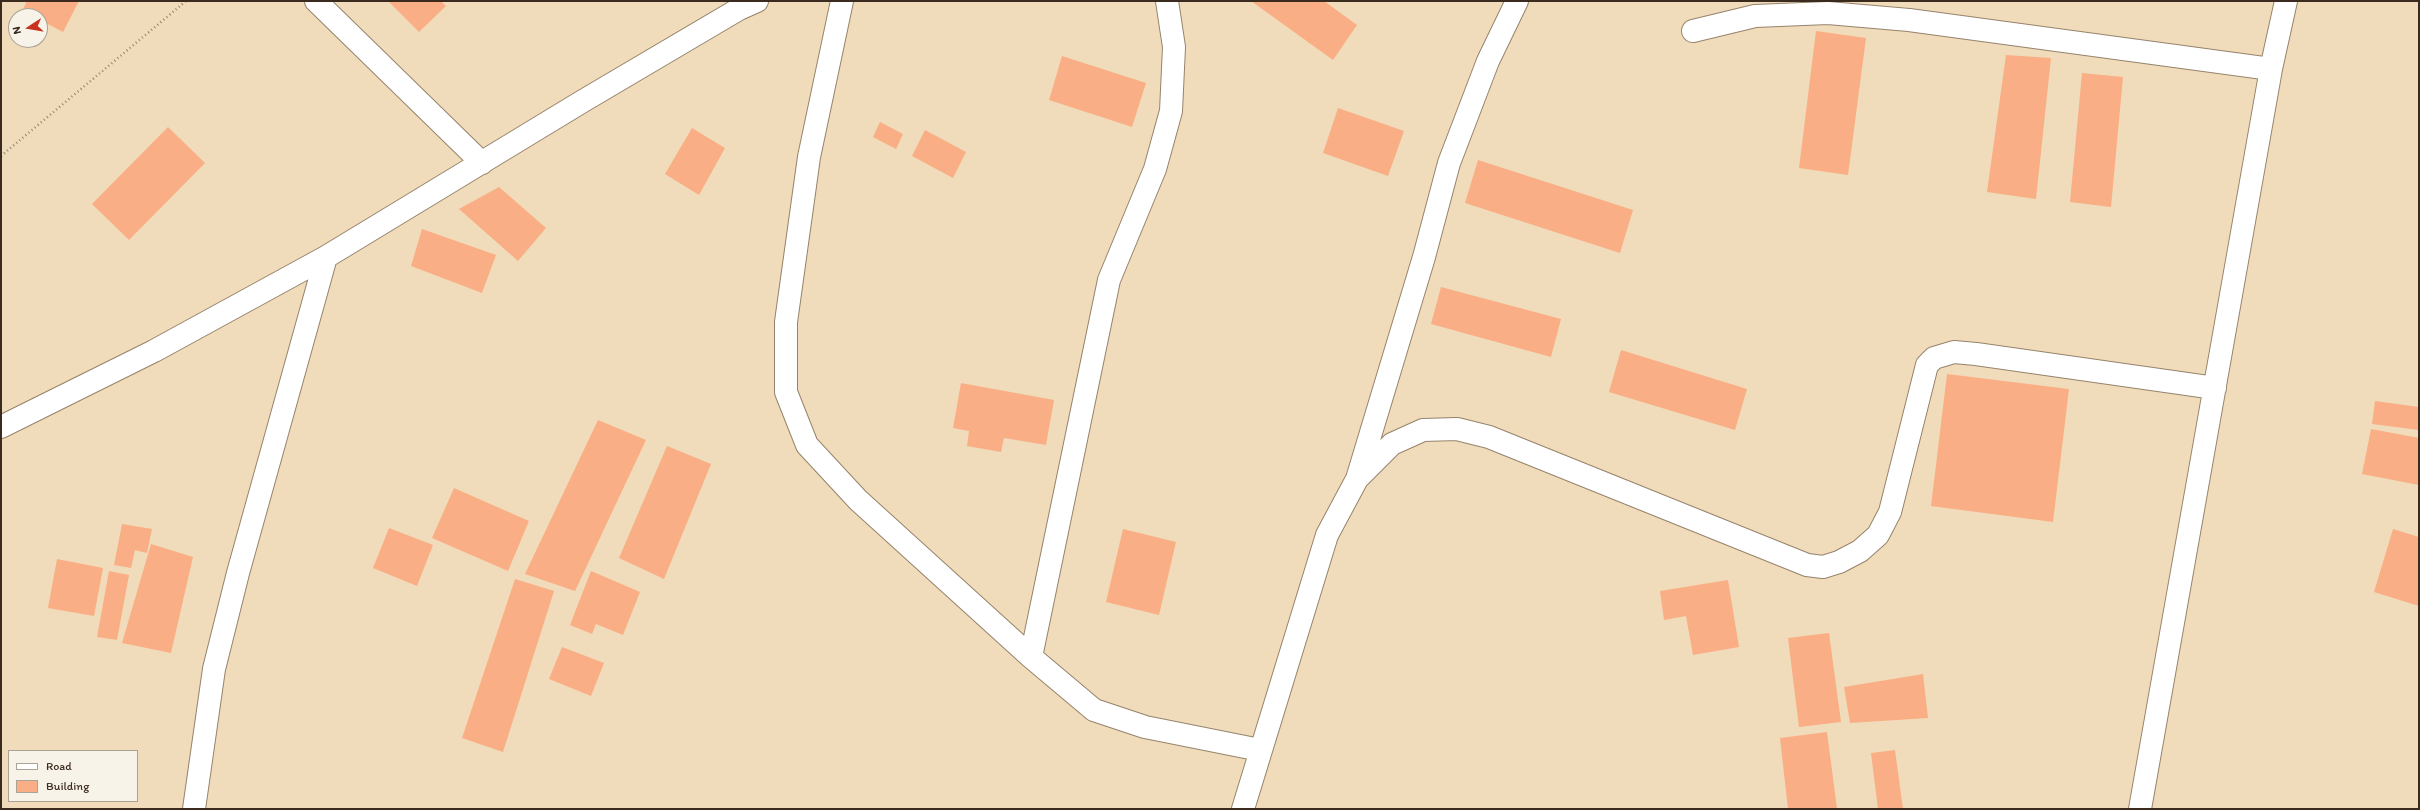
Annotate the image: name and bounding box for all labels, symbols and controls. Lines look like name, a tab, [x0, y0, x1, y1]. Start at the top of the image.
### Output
north arrow	[8, 8, 48, 48]
text: N	[10, 25, 24, 35]
legend	[8, 750, 138, 802]
text: Road	[46, 759, 72, 773]
text: Building	[46, 779, 89, 793]

